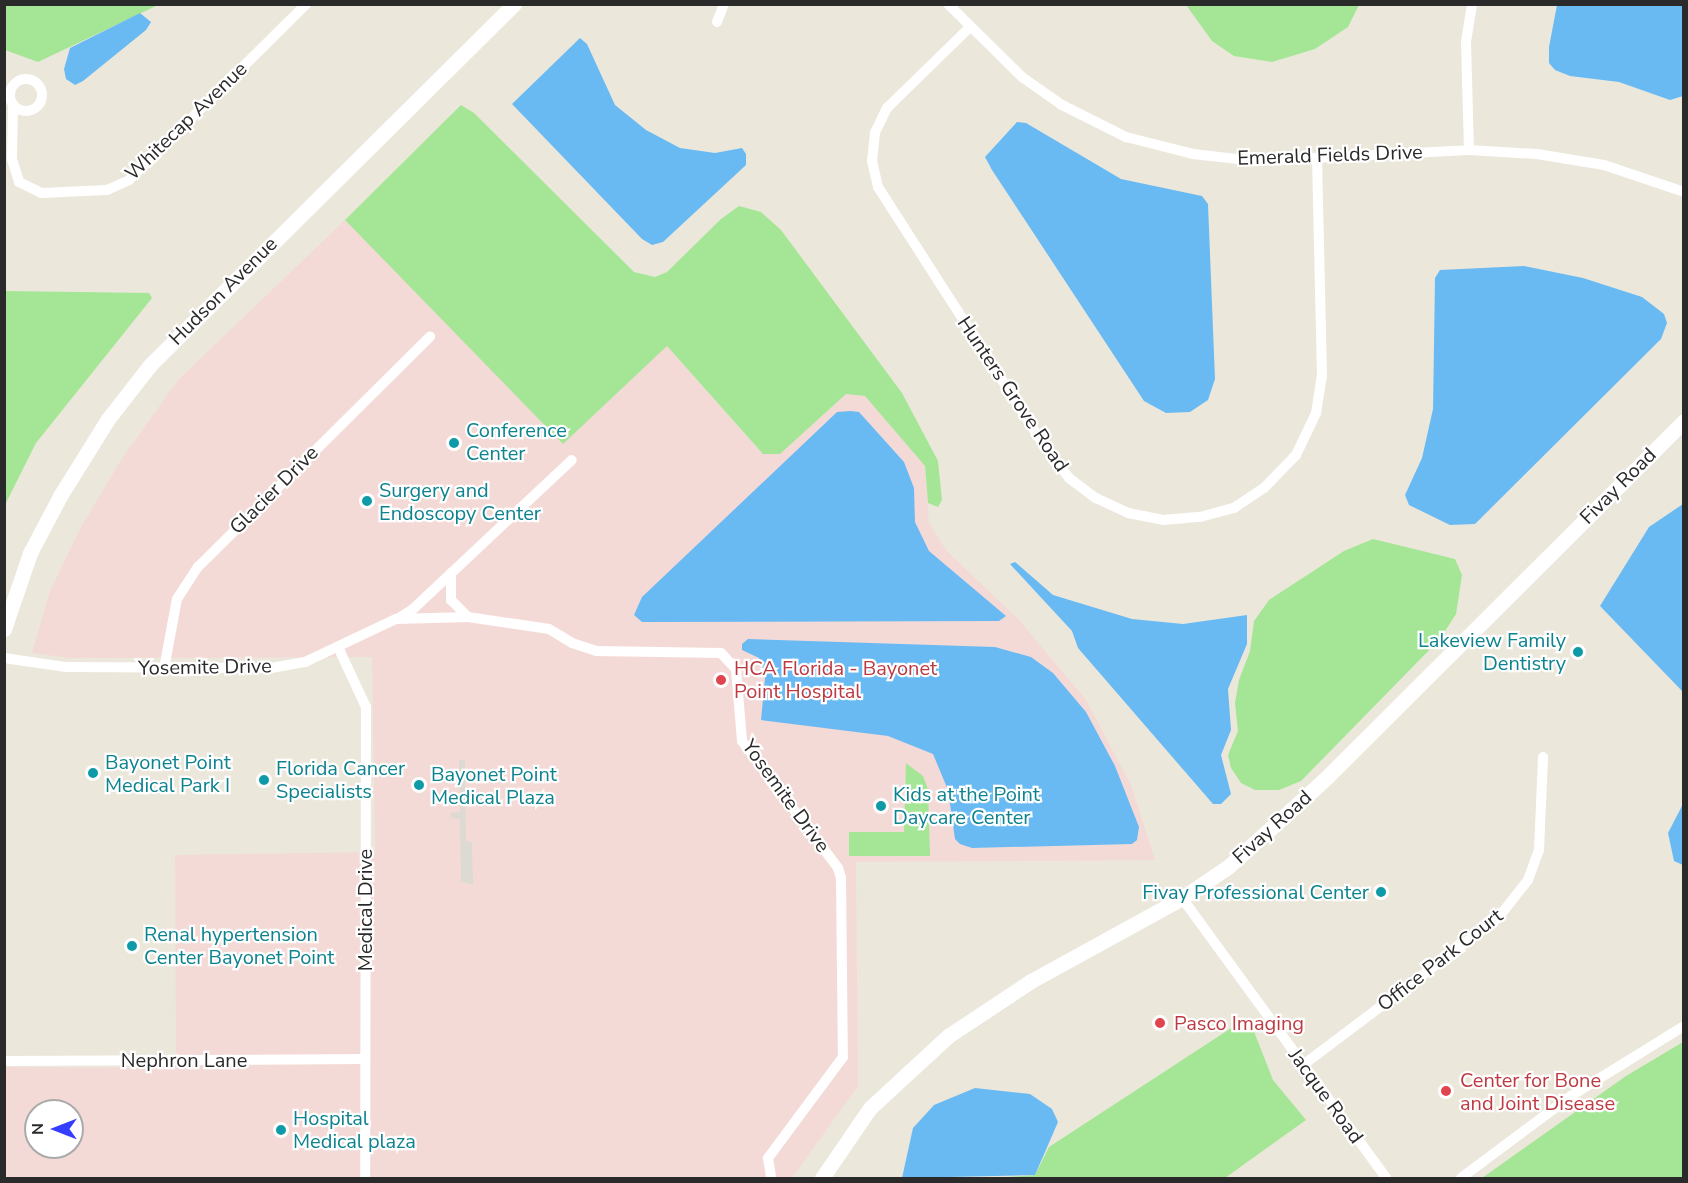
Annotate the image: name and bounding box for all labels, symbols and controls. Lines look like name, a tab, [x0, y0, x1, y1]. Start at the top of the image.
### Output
street label: Whitecap Avenue	[120, 57, 252, 185]
street label: Emerald Fields Drive	[1237, 140, 1423, 170]
street label: Hudson Avenue	[164, 232, 282, 350]
street label: Hunters Grove Road	[952, 312, 1074, 476]
place label: Conference Center	[466, 419, 567, 466]
marker: Conference Center	[447, 436, 461, 450]
street label: Glacier Drive	[225, 441, 323, 539]
street label: Fivay Road	[1575, 443, 1661, 529]
place label: Surgery and Endoscopy Center	[379, 478, 541, 525]
marker: Surgery and Endoscopy Center	[360, 494, 374, 508]
place label: Lakeview Family Dentistry	[1418, 628, 1566, 675]
marker: Lakeview Family Dentistry	[1571, 645, 1585, 659]
street label: Yosemite Drive	[138, 654, 272, 680]
place label: HCA Florida - Bayonet Point Hospital	[734, 656, 937, 703]
marker: HCA Florida - Bayonet Point Hospital	[712, 671, 730, 689]
street label: Yosemite Drive	[737, 735, 835, 857]
place label: Bayonet Point Medical Park I	[105, 750, 231, 797]
place label: Florida Cancer Specialists	[276, 756, 405, 803]
place label: Bayonet Point Medical Plaza	[431, 762, 557, 809]
marker: Bayonet Point Medical Park I	[86, 766, 100, 780]
marker: Florida Cancer Specialists	[257, 773, 271, 787]
marker: Bayonet Point Medical Plaza	[412, 778, 426, 792]
place label: Kids at the Point Daycare Center	[893, 783, 1040, 830]
street label: Fivay Road	[1227, 785, 1317, 869]
marker: Kids at the Point Daycare Center	[874, 799, 888, 813]
street label: Medical Drive	[353, 849, 377, 971]
place label: Fivay Professional Center	[1142, 880, 1369, 904]
marker: Fivay Professional Center	[1374, 885, 1388, 899]
street label: Office Park Court	[1373, 904, 1507, 1016]
place label: Renal hypertension Center Bayonet Point	[144, 922, 334, 969]
marker: Renal hypertension Center Bayonet Point	[125, 939, 139, 953]
place label: Pasco Imaging	[1174, 1011, 1304, 1035]
marker: Pasco Imaging	[1151, 1014, 1169, 1032]
street label: Jacque Road	[1284, 1044, 1368, 1148]
street label: Nephron Lane	[121, 1048, 247, 1072]
place label: Center for Bone and Joint Disease	[1460, 1068, 1615, 1115]
marker: Center for Bone and Joint Disease	[1437, 1082, 1455, 1100]
north arrow	[24, 1099, 84, 1159]
place label: Hospital Medical plaza	[293, 1106, 416, 1153]
text: N	[27, 1123, 49, 1135]
marker: Hospital Medical plaza	[274, 1123, 288, 1137]

